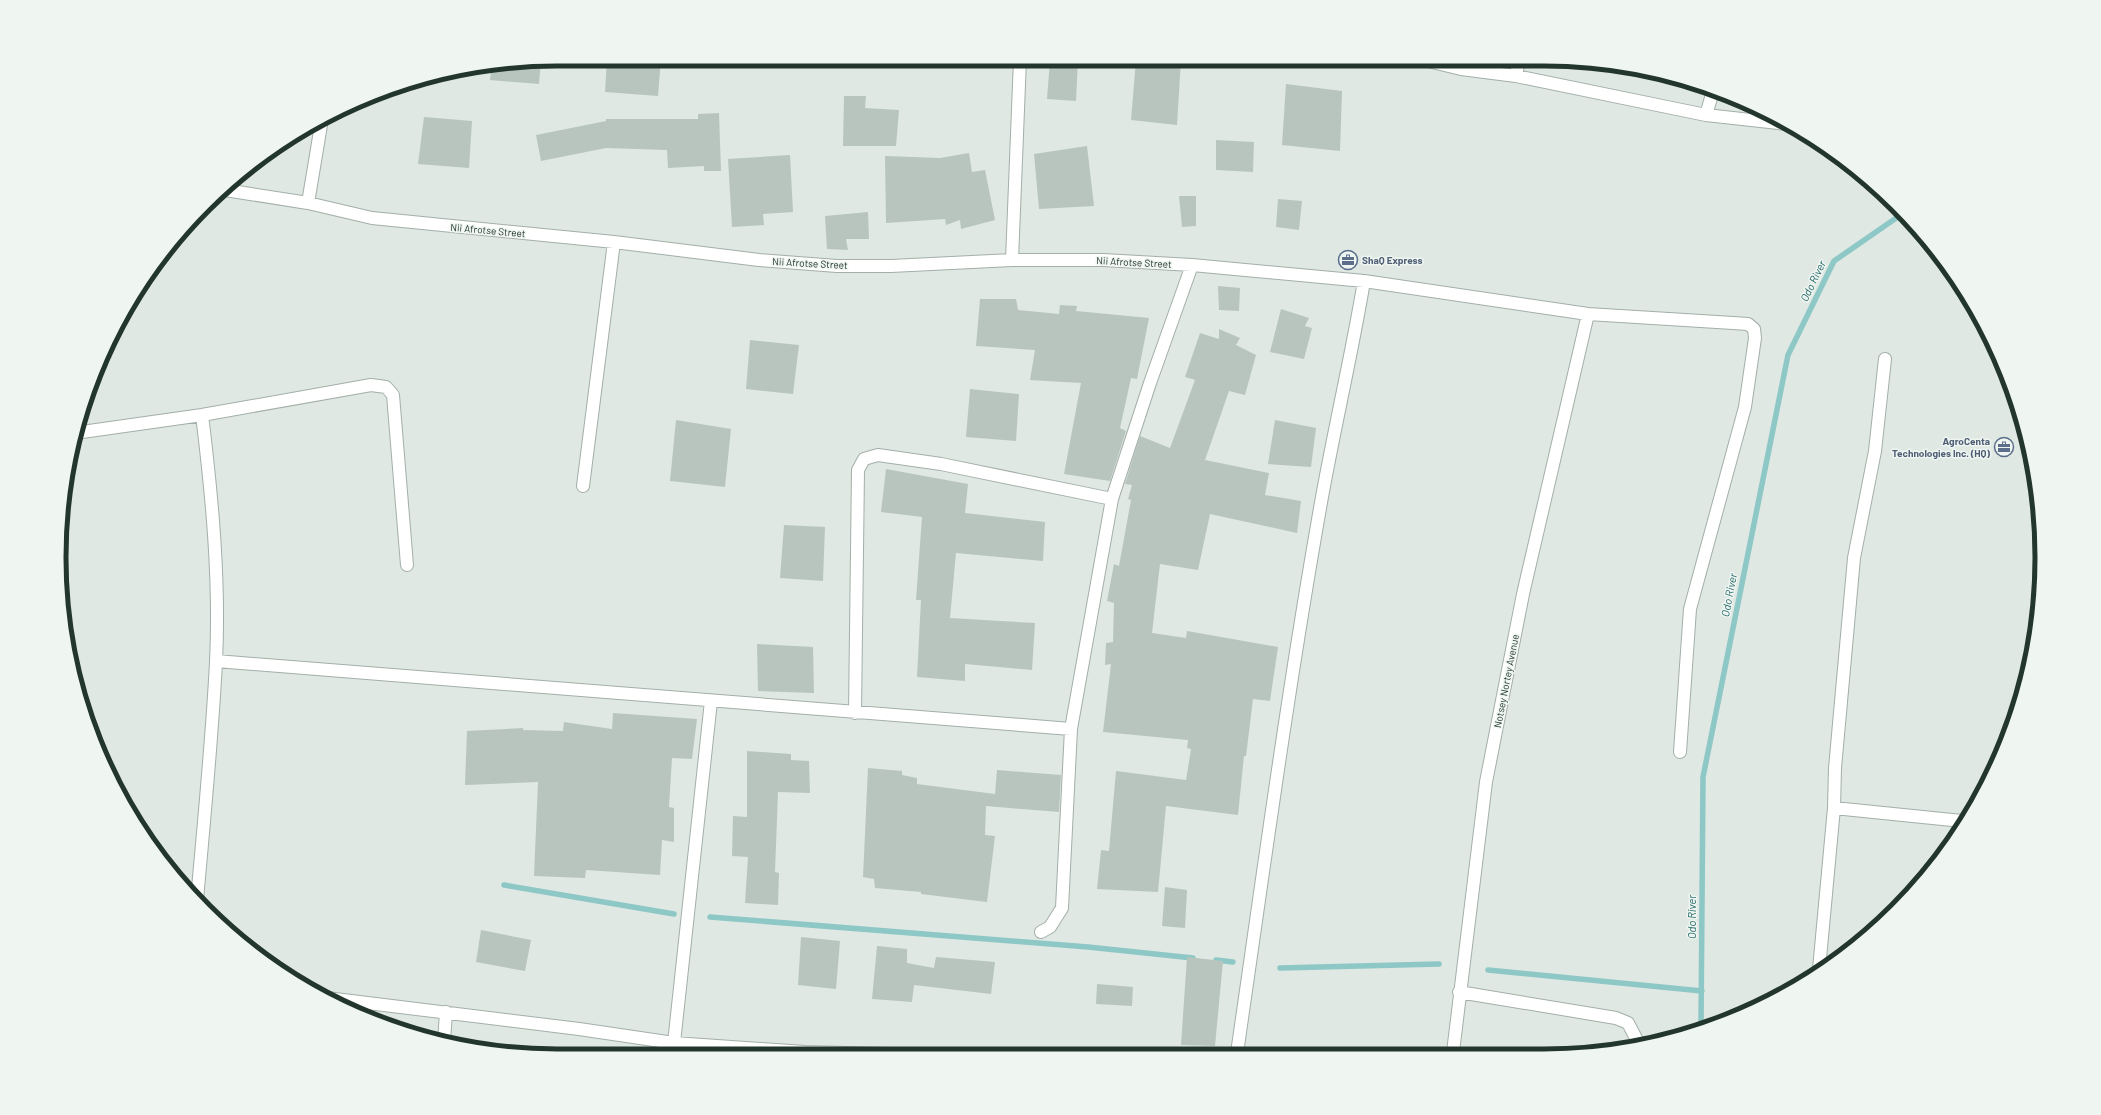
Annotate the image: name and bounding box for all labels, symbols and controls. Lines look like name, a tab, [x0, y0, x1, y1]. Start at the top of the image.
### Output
street label: Nii Afrotse Street	[450, 221, 526, 239]
office icon: ShaQ Express	[1337, 249, 1359, 271]
street label: Nii Afrotse Street	[1096, 254, 1172, 270]
place label: ShaQ Express	[1362, 254, 1423, 266]
street label: Nii Afrotse Street	[772, 255, 848, 271]
water label: Odo River	[1797, 257, 1829, 303]
place label: AgroCenta Technologies Inc. (HQ)	[1892, 435, 1991, 459]
office icon: AgroCenta Technologies Inc. (HQ)	[1993, 436, 2015, 458]
water label: Odo River	[1718, 571, 1739, 618]
street label: Notsey Nortey Avenue	[1491, 633, 1521, 729]
water label: Odo River	[1685, 894, 1698, 939]

